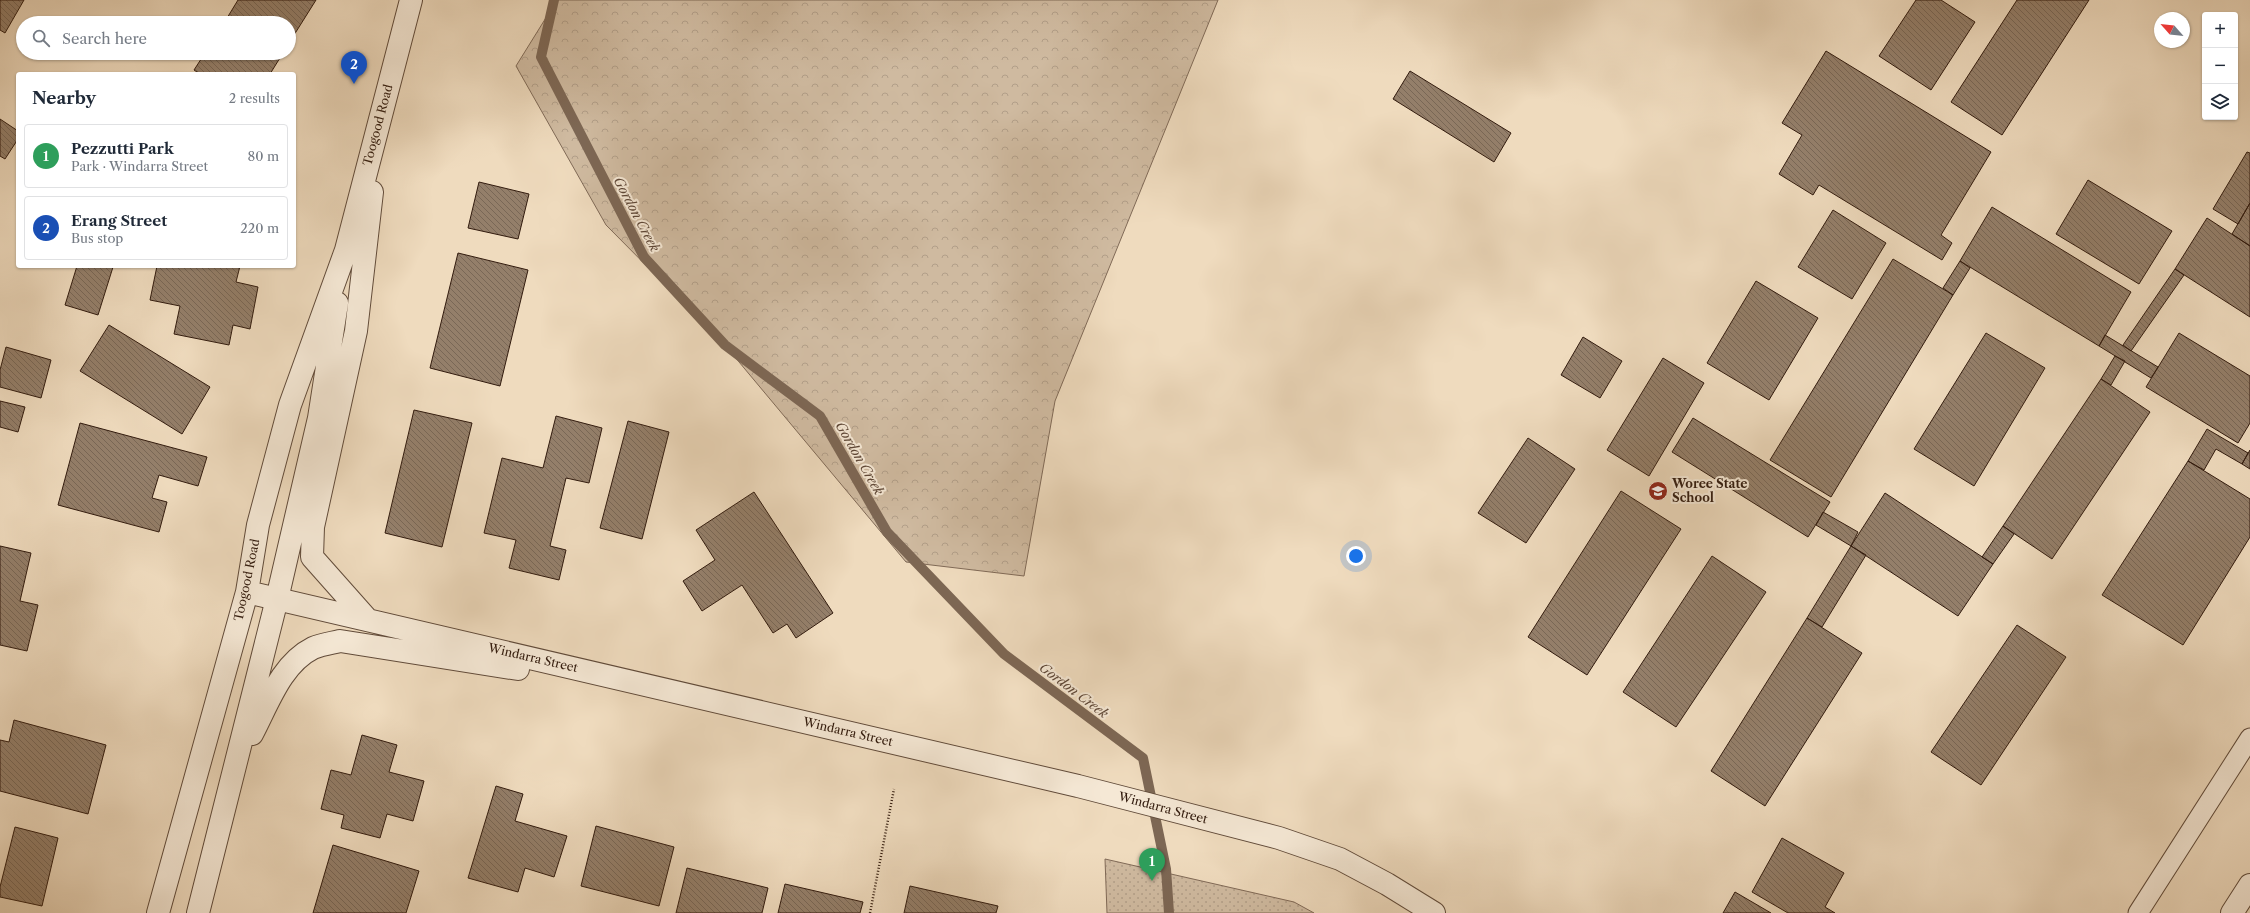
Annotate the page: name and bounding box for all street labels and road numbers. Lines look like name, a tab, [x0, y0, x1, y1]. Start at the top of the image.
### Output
street label: Toogood Road	[359, 82, 396, 167]
street label: Toogood Road	[230, 537, 263, 622]
street label: Windarra Street	[486, 640, 580, 675]
street label: Windarra Street	[801, 714, 895, 749]
street label: Windarra Street	[1116, 788, 1210, 827]

